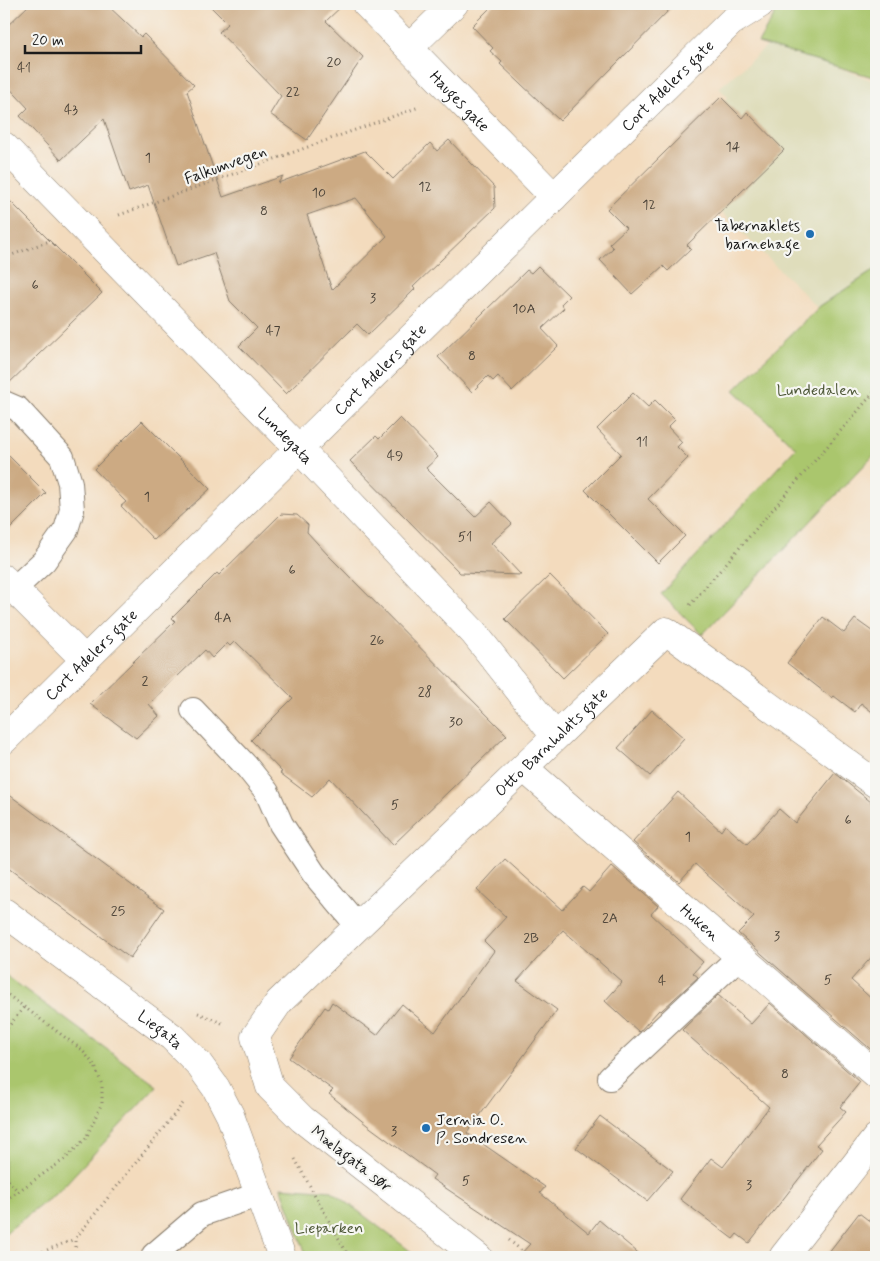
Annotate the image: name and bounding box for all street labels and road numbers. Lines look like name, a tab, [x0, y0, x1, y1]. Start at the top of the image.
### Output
street label: Cort Adelers gate	[617, 36, 719, 137]
street label: Hauges gate	[424, 67, 494, 137]
street label: Falkumvegen	[182, 141, 270, 191]
street label: Cort Adelers gate	[330, 320, 432, 420]
street label: Lundegata	[252, 404, 317, 469]
street label: Cort Adelers gate	[41, 605, 143, 706]
street label: Otto Barnholdts gate	[491, 683, 613, 802]
street label: Huken	[675, 900, 724, 946]
street label: Liegata	[133, 1006, 187, 1055]
street label: Mælagata sør	[306, 1121, 396, 1198]

